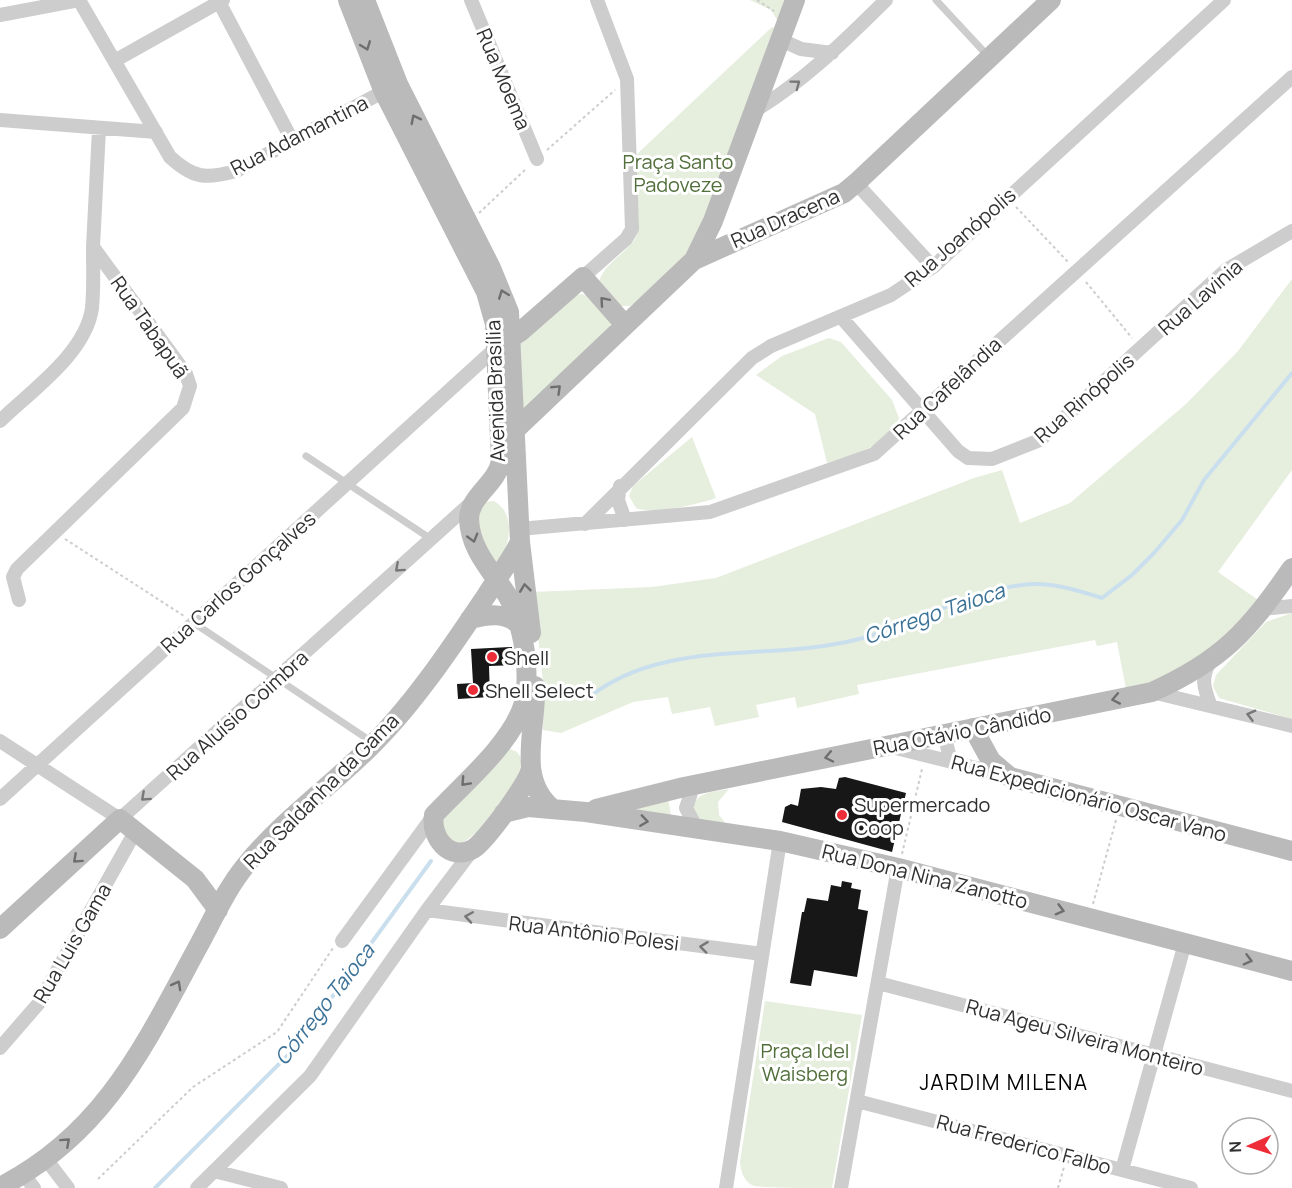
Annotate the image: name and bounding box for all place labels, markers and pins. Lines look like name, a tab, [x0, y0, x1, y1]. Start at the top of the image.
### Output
place label: Shell	[504, 644, 549, 671]
marker: Shell	[485, 650, 499, 664]
place label: Shell Select	[485, 677, 594, 704]
marker: Shell Select	[466, 683, 480, 697]
place label: Supermercado Coop	[854, 791, 991, 841]
marker: Supermercado Coop	[835, 808, 849, 822]

